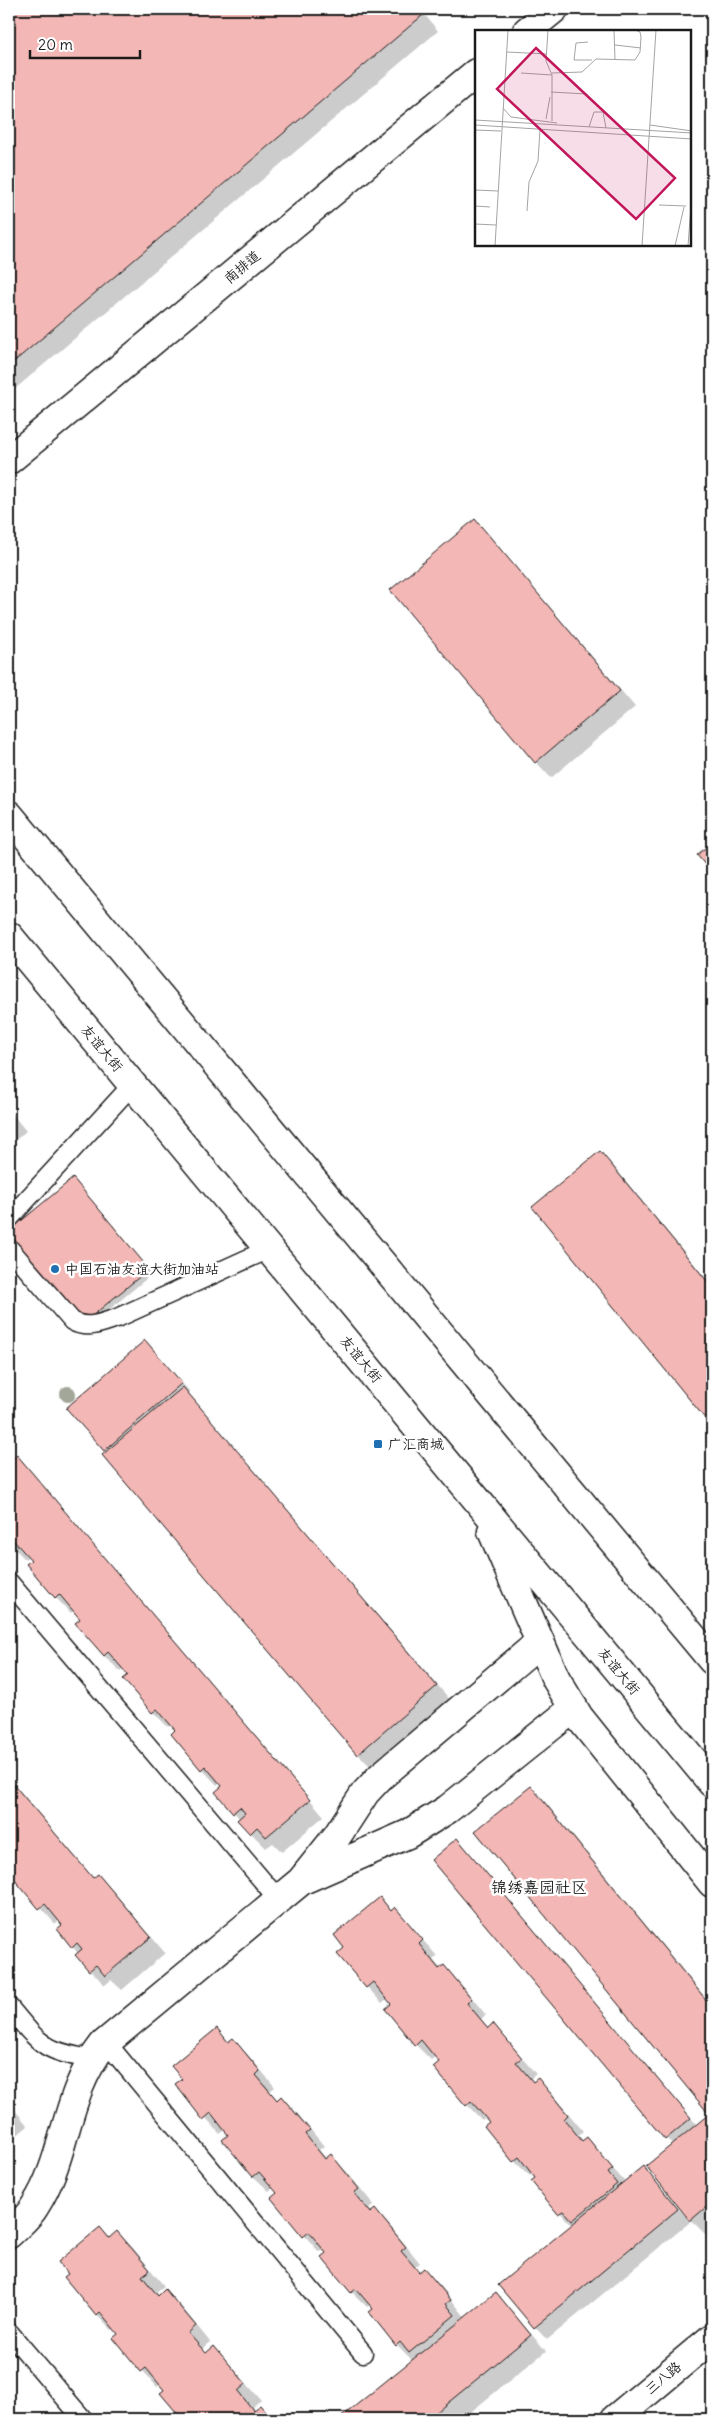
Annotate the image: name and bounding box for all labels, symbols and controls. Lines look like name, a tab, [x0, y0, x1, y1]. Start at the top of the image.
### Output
scale bar	[30, 28, 140, 60]
inset map	[475, 30, 691, 246]
text: 20 m	[38, 35, 73, 54]
street label: 南排道	[220, 247, 264, 287]
street label: 友谊大街	[77, 1021, 127, 1075]
place label: 中国石油友谊大街加油站	[65, 1260, 219, 1278]
marker: 中国石油友谊大街加油站	[49, 1263, 61, 1275]
street label: 友谊大街	[336, 1332, 386, 1386]
place label: 广汇商城	[388, 1435, 444, 1453]
marker: 广汇商城	[372, 1438, 384, 1450]
street label: 友谊大街	[594, 1644, 644, 1698]
district label: 锦绣嘉园社区	[491, 1877, 587, 1897]
street label: 三八路	[641, 2358, 685, 2398]

